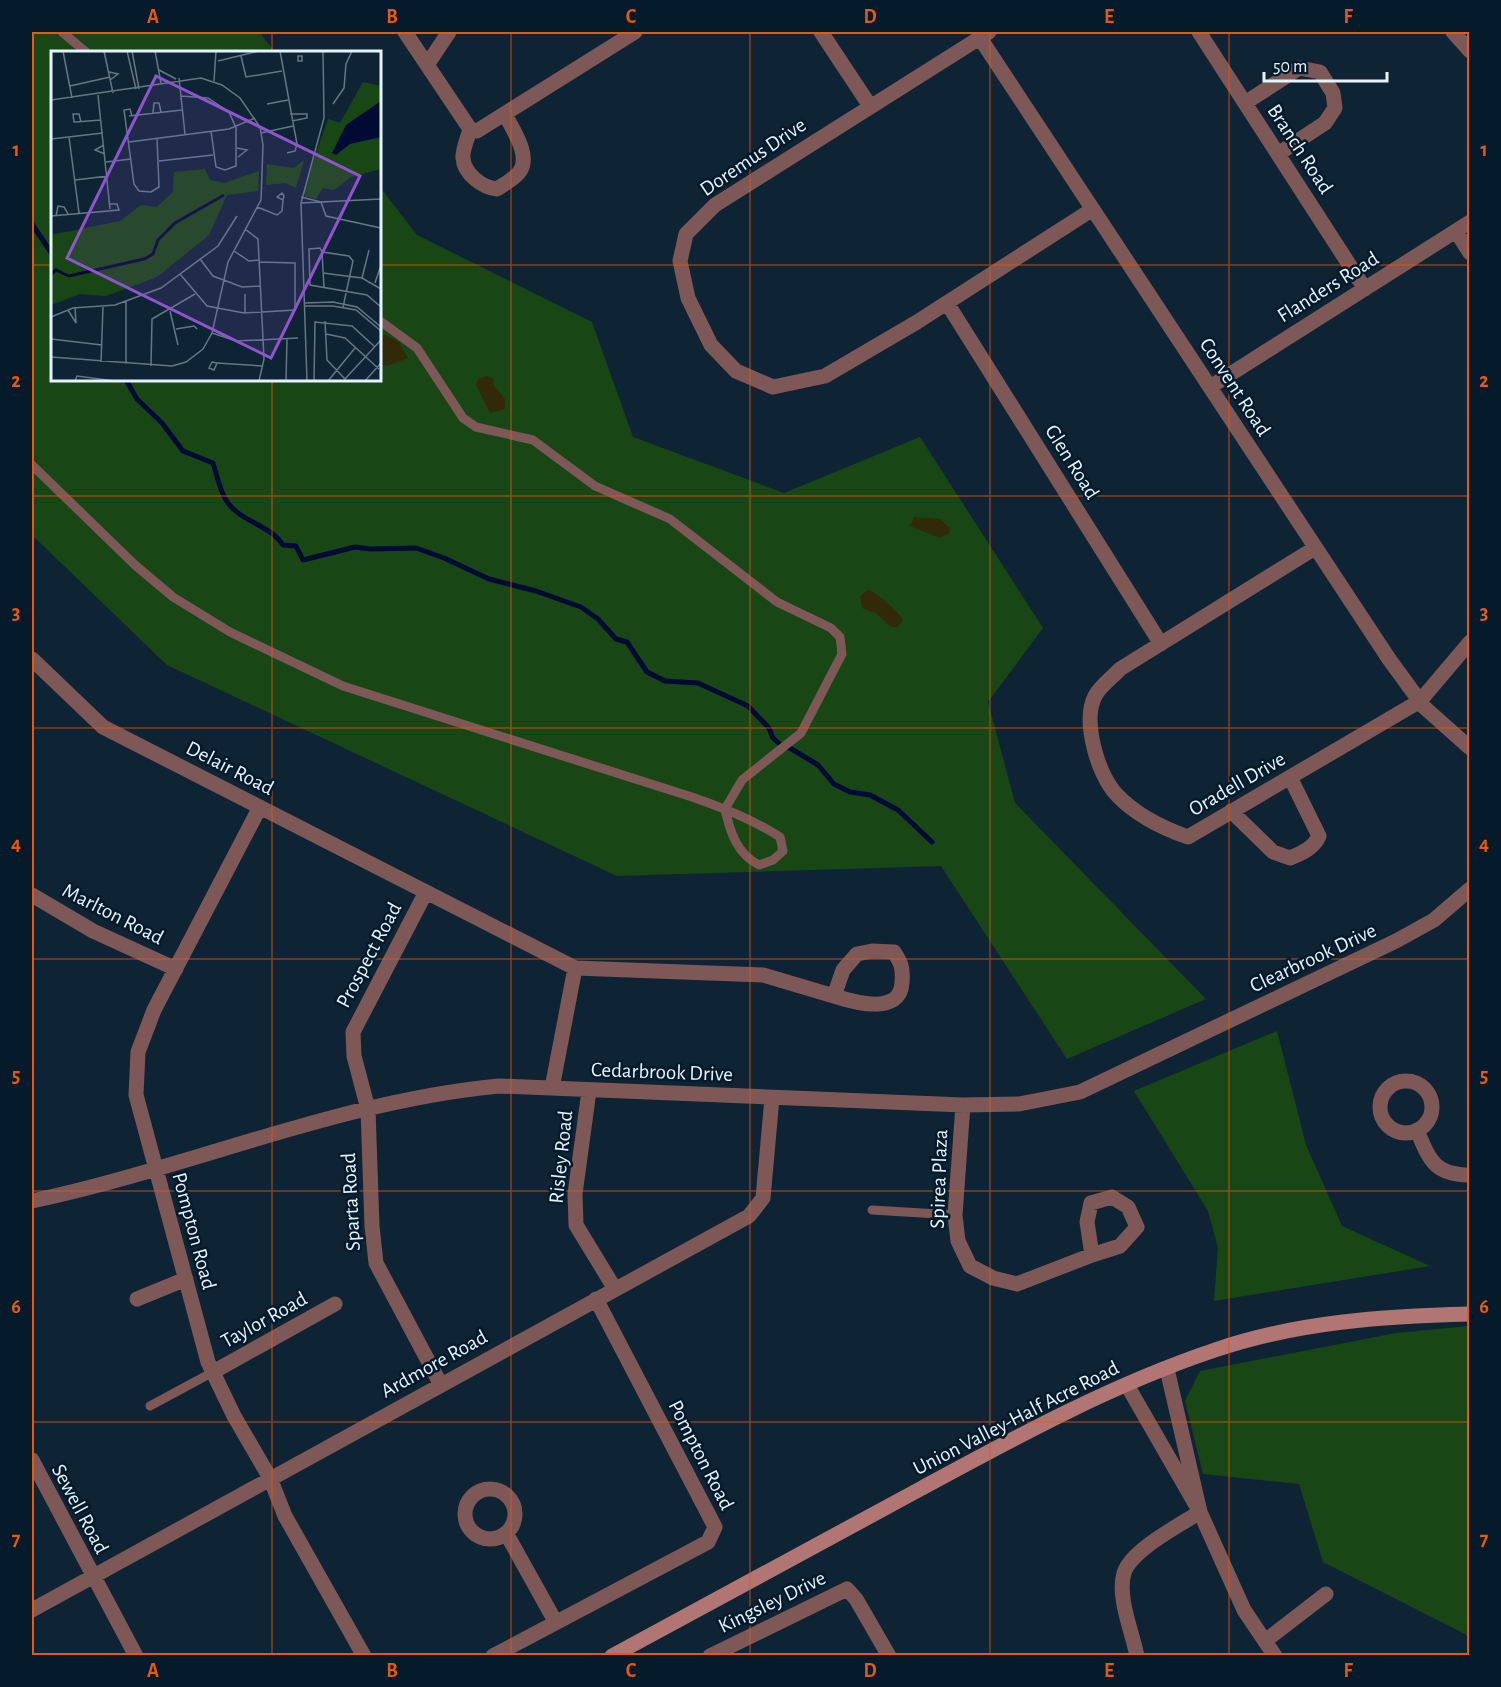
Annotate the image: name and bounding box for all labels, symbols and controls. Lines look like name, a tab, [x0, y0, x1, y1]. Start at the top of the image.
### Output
text: A	[147, 7, 159, 27]
text: B	[386, 7, 398, 27]
text: C	[626, 7, 637, 27]
text: D	[863, 7, 877, 27]
text: E	[1104, 7, 1114, 27]
text: F	[1343, 7, 1353, 27]
scale bar	[1264, 45, 1387, 83]
inset map	[51, 51, 381, 381]
text: 50 m	[1273, 58, 1307, 76]
street label: Branch Road	[1263, 100, 1337, 198]
street label: Doremus Drive	[696, 114, 810, 200]
text: 1	[12, 140, 20, 160]
text: 1	[1480, 140, 1488, 160]
street label: Flanders Road	[1274, 248, 1382, 326]
street label: Convent Road	[1196, 334, 1274, 440]
text: 2	[11, 371, 21, 391]
text: 2	[1479, 371, 1489, 391]
street label: Glen Road	[1041, 421, 1103, 503]
text: 3	[12, 603, 20, 623]
text: 3	[1480, 603, 1488, 623]
street label: Delair Road	[183, 737, 277, 799]
street label: Oradell Drive	[1185, 748, 1289, 820]
text: 4	[11, 834, 21, 854]
text: 4	[1479, 834, 1489, 854]
street label: Marlton Road	[59, 880, 167, 948]
street label: Prospect Road	[333, 899, 406, 1011]
street label: Clearbrook Drive	[1247, 920, 1379, 996]
street label: Cedarbrook Drive	[591, 1059, 733, 1085]
text: 5	[12, 1066, 20, 1086]
text: 5	[1480, 1066, 1488, 1086]
street label: Risley Road	[546, 1109, 576, 1205]
street label: Spirea Plaza	[927, 1129, 951, 1229]
street label: Sparta Road	[338, 1152, 364, 1252]
street label: Pompton Road	[168, 1170, 220, 1292]
street label: Taylor Road	[218, 1288, 311, 1352]
text: 6	[11, 1297, 21, 1317]
text: 6	[1479, 1297, 1489, 1317]
street label: Ardmore Road	[377, 1326, 491, 1402]
street label: Union Valley-Half Acre Road	[910, 1357, 1122, 1479]
street label: Pompton Road	[664, 1397, 738, 1513]
street label: Sewell Road	[48, 1461, 112, 1557]
text: 7	[12, 1529, 21, 1549]
text: 7	[1480, 1529, 1489, 1549]
street label: Kingsley Drive	[715, 1567, 829, 1637]
text: A	[147, 1661, 159, 1681]
text: B	[386, 1661, 398, 1681]
text: C	[626, 1661, 637, 1681]
text: D	[863, 1661, 877, 1681]
text: E	[1104, 1661, 1114, 1681]
text: F	[1343, 1661, 1353, 1681]

